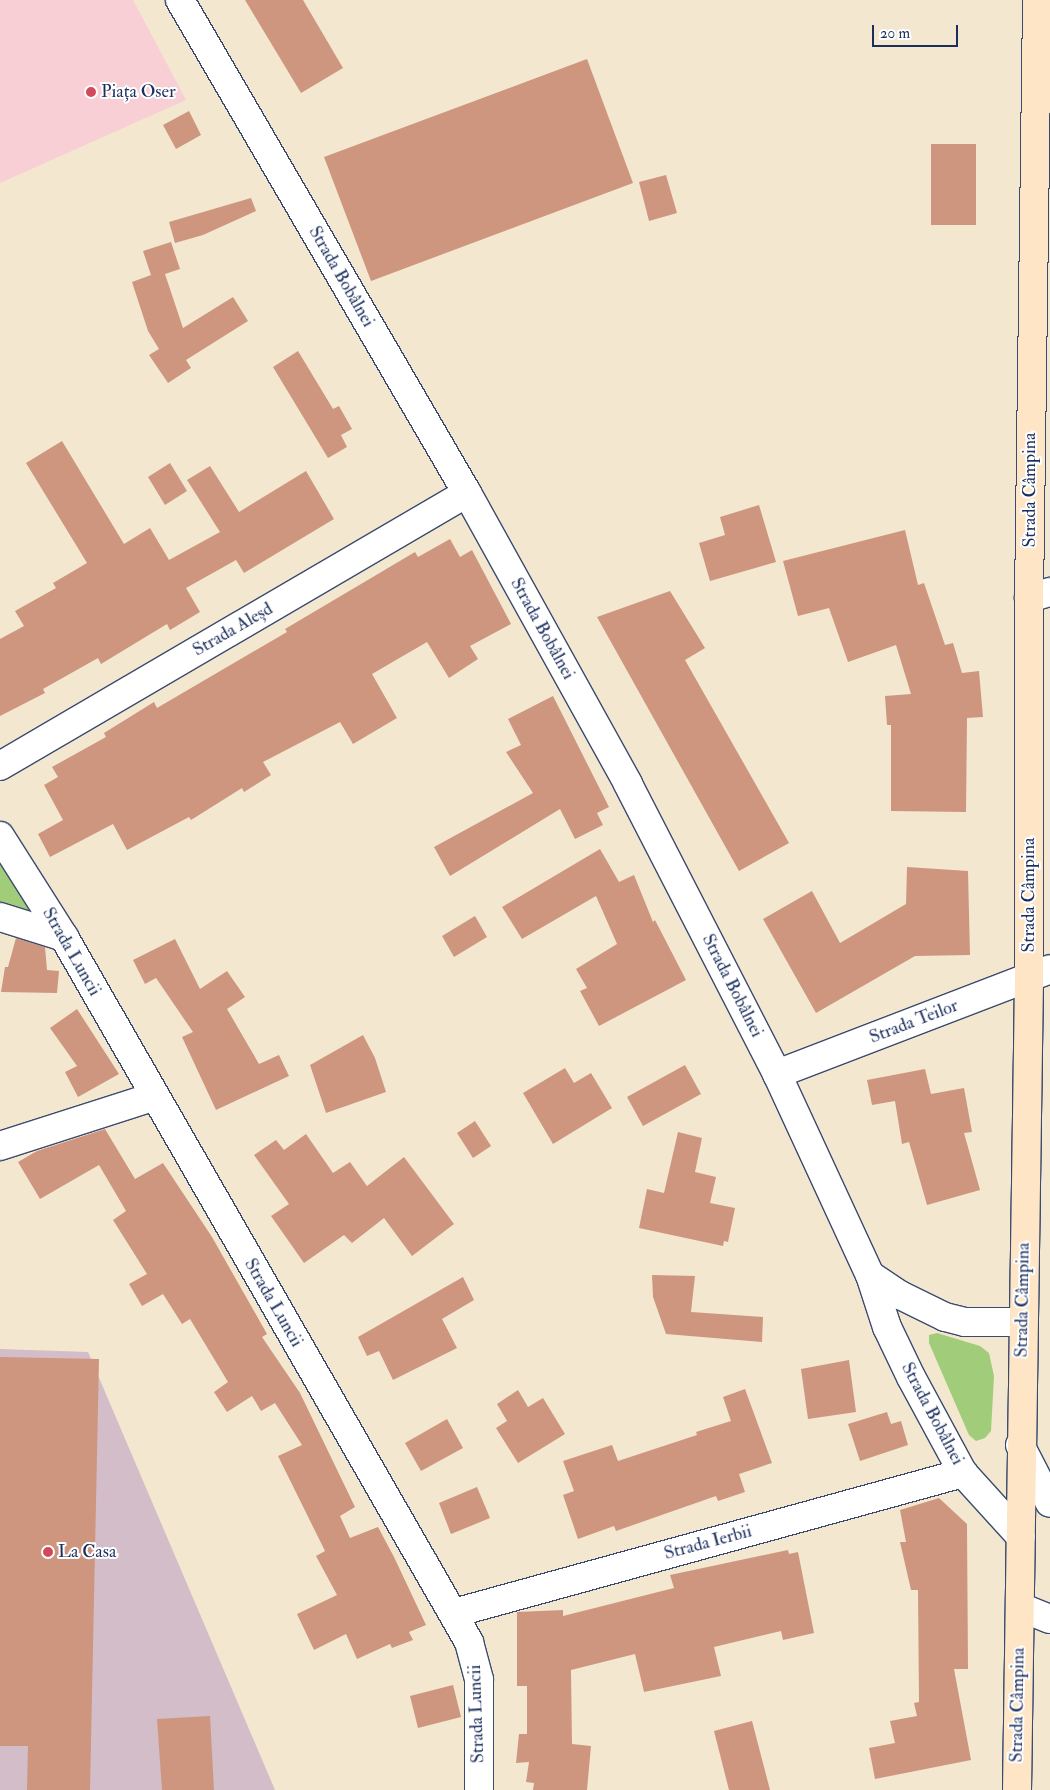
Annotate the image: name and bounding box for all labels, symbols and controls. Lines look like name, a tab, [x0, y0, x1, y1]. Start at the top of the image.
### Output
scale bar	[875, 15, 961, 47]
text: 20 m	[880, 24, 910, 43]
place label: Piața Oser	[101, 81, 176, 103]
marker: Piața Oser	[85, 86, 97, 98]
street label: Strada Bobâlnei	[303, 223, 379, 331]
street label: Strada Câmpina	[1019, 433, 1041, 547]
street label: Strada Bobâlnei	[505, 574, 579, 684]
street label: Strada Aleșd	[189, 599, 277, 661]
street label: Strada Câmpina	[1018, 838, 1040, 952]
street label: Strada Luncii	[37, 904, 105, 1000]
street label: Strada Bobâlnei	[697, 931, 767, 1041]
street label: Strada Teilor	[867, 995, 961, 1049]
street label: Strada Câmpina	[1011, 1242, 1035, 1358]
street label: Strada Luncii	[239, 1255, 307, 1351]
street label: Strada Bobâlnei	[896, 1359, 968, 1469]
street label: Strada Ierbii	[662, 1521, 754, 1565]
place label: La Casa	[58, 1541, 116, 1563]
marker: La Casa	[42, 1546, 54, 1558]
street label: Strada Câmpina	[1006, 1647, 1030, 1763]
street label: Strada Luncii	[464, 1664, 490, 1764]

